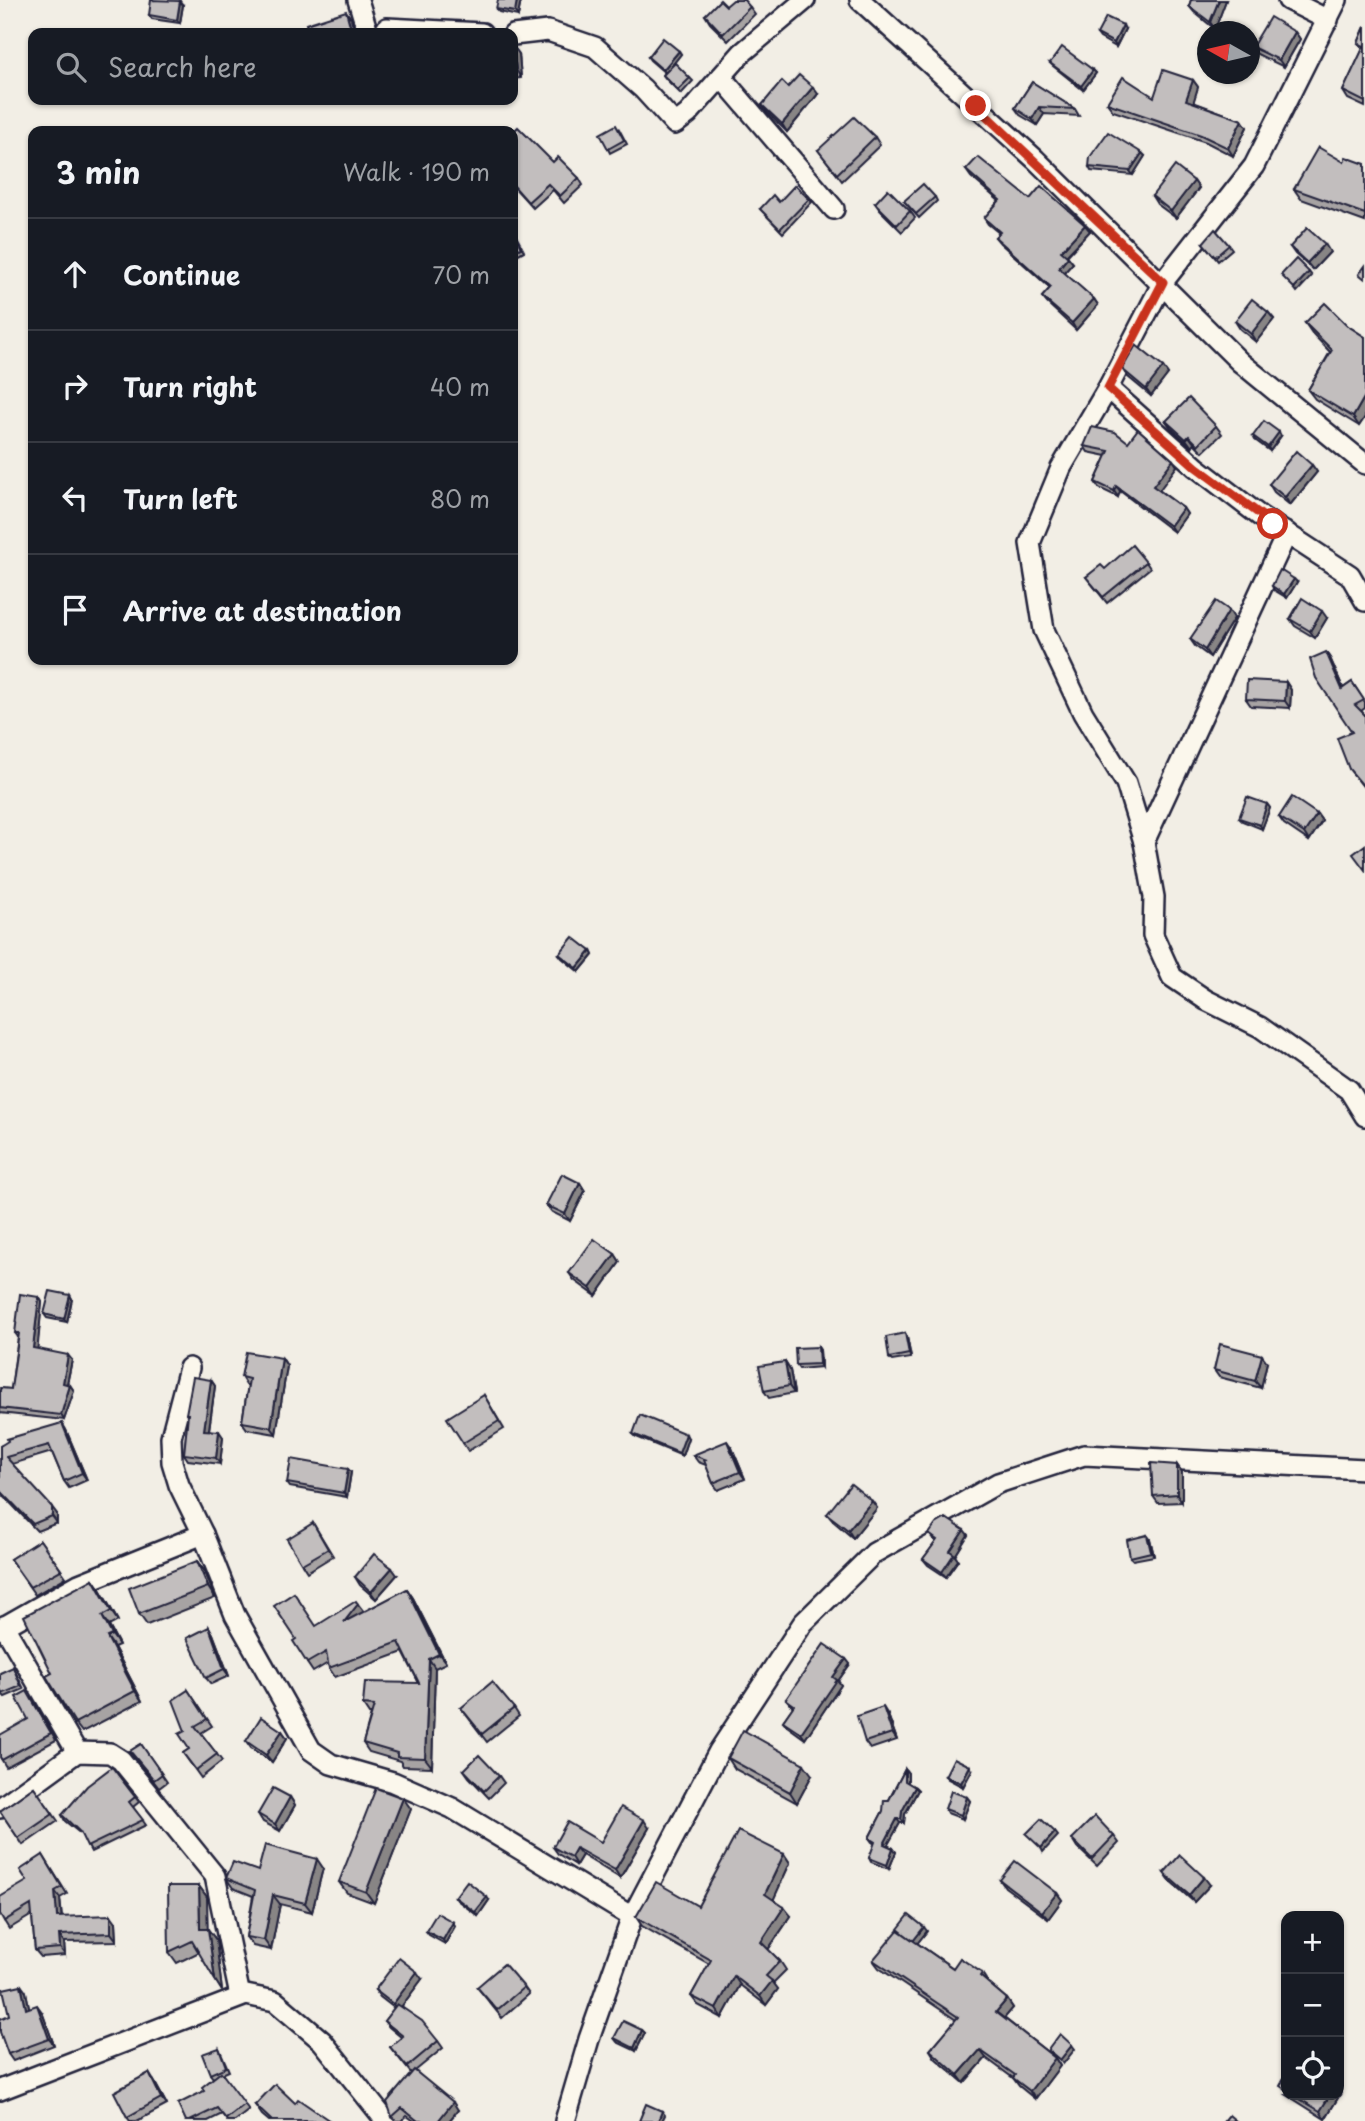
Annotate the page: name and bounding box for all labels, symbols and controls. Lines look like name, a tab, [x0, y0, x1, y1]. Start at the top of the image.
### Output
north arrow	[1197, 21, 1260, 84]
search box	[28, 28, 518, 105]
text: Search here	[108, 47, 257, 86]
icon: search	[52, 48, 90, 86]
route end	[960, 90, 991, 121]
text: 3 min	[56, 149, 141, 194]
text: Walk · 190 m	[343, 154, 490, 189]
icon: ahead	[56, 255, 94, 293]
text: Continue	[123, 255, 240, 294]
text: 70 m	[432, 257, 490, 292]
icon: right	[56, 367, 94, 405]
text: Turn right	[123, 367, 257, 406]
text: 40 m	[430, 369, 490, 404]
icon: left	[56, 479, 94, 517]
text: Turn left	[123, 479, 238, 518]
text: 80 m	[430, 481, 490, 516]
route start	[1257, 508, 1288, 539]
icon: arrive	[56, 591, 94, 629]
text: Arrive at destination	[123, 591, 402, 630]
map controls	[1281, 1911, 1344, 2100]
button: +	[1281, 1911, 1344, 1974]
button: −	[1281, 1974, 1344, 2037]
button: locate	[1281, 2037, 1344, 2100]

